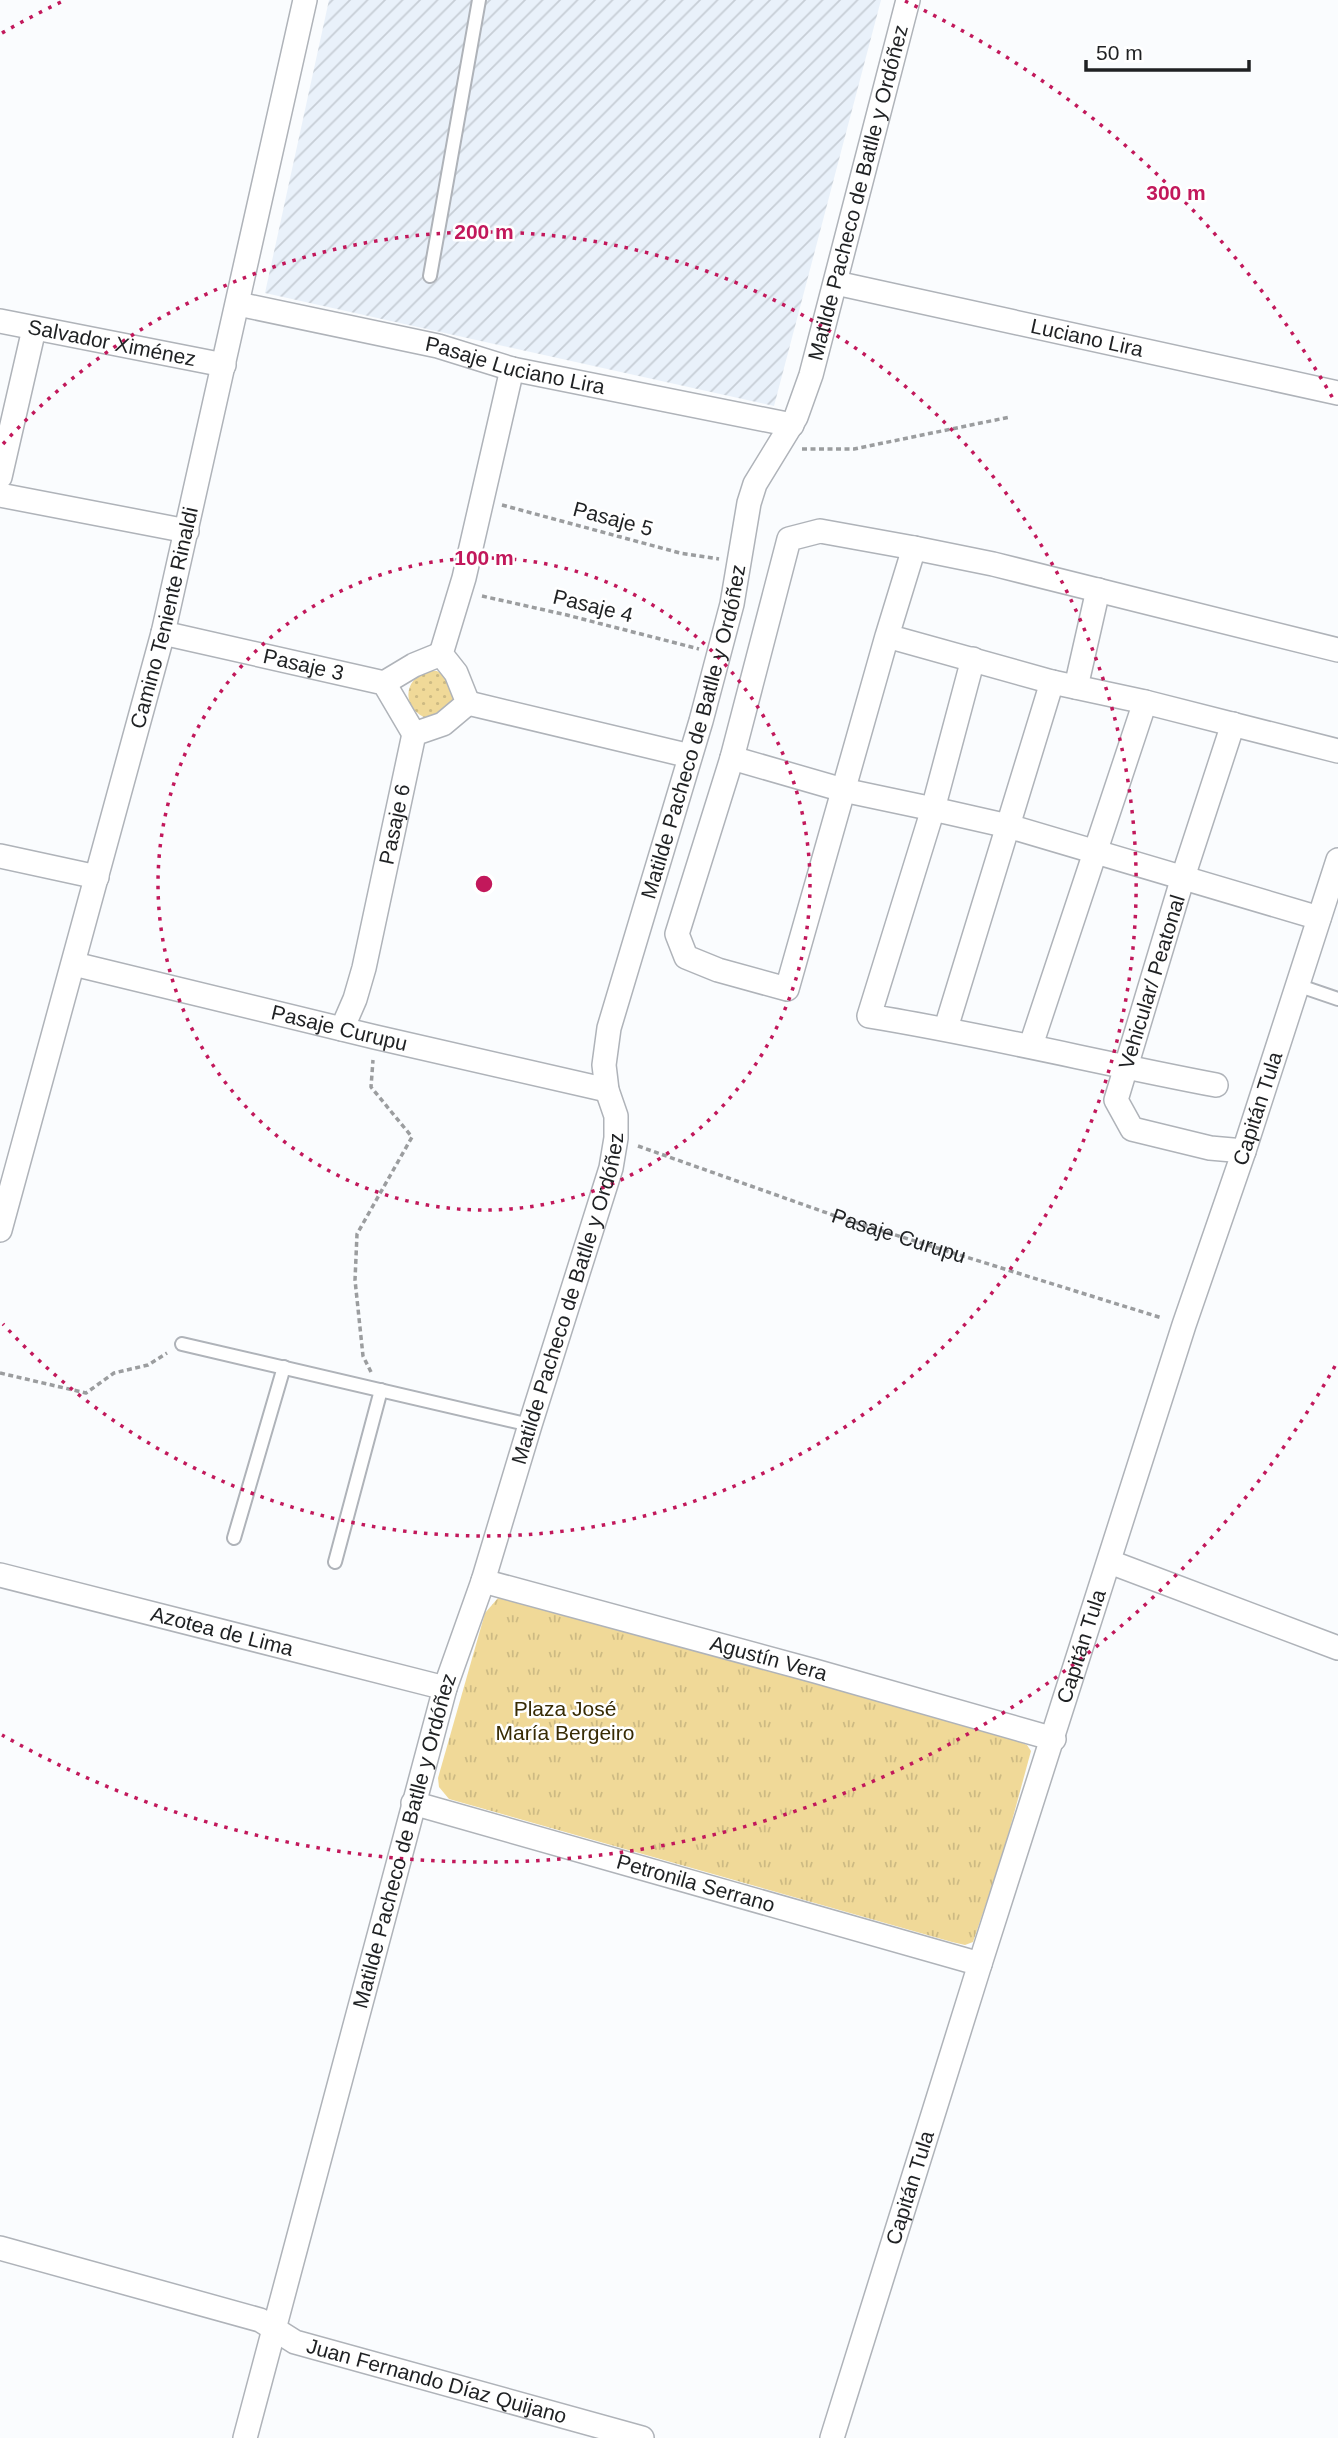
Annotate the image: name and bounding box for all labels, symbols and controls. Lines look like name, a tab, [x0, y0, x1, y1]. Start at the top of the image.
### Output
street label: Matilde Pacheco de Batlle y Ordóñez	[803, 22, 912, 363]
scale bar	[1086, 28, 1249, 72]
text: 50 m	[1096, 41, 1143, 64]
text: 300 m	[1146, 181, 1206, 204]
text: 200 m	[454, 220, 514, 243]
street label: Luciano Lira	[1029, 314, 1146, 361]
street label: Salvador Ximénez	[26, 315, 198, 370]
street label: Pasaje Luciano Lira	[423, 332, 607, 398]
street label: Pasaje 5	[571, 497, 656, 540]
street label: Camino Teniente Rinaldi	[125, 505, 202, 731]
text: 100 m	[454, 546, 514, 569]
street label: Matilde Pacheco de Batlle y Ordóñez	[636, 563, 749, 901]
street label: Pasaje 4	[551, 584, 636, 627]
street label: Pasaje 3	[261, 644, 346, 685]
street label: Pasaje 6	[374, 782, 414, 867]
centre of rings	[472, 872, 496, 896]
street label: Vehicular/ Peatonal	[1114, 892, 1189, 1072]
street label: Pasaje Curupu	[269, 1000, 410, 1055]
street label: Capitán Tula	[1228, 1048, 1286, 1168]
street label: Matilde Pacheco de Batlle y Ordóñez	[507, 1133, 627, 1467]
street label: Pasaje Curupu	[829, 1204, 969, 1267]
street label: Capitán Tula	[1052, 1586, 1110, 1706]
street label: Azotea de Lima	[148, 1602, 296, 1660]
street label: Agustín Vera	[708, 1631, 830, 1685]
street label: Matilde Pacheco de Batlle y Ordóñez	[348, 1670, 460, 2011]
park label: Plaza José María Bergeiro	[496, 1697, 634, 1744]
street label: Petronila Serrano	[614, 1849, 778, 1916]
street label: Capitán Tula	[881, 2128, 938, 2248]
street label: Juan Fernando Díaz Quijano	[304, 2334, 569, 2428]

